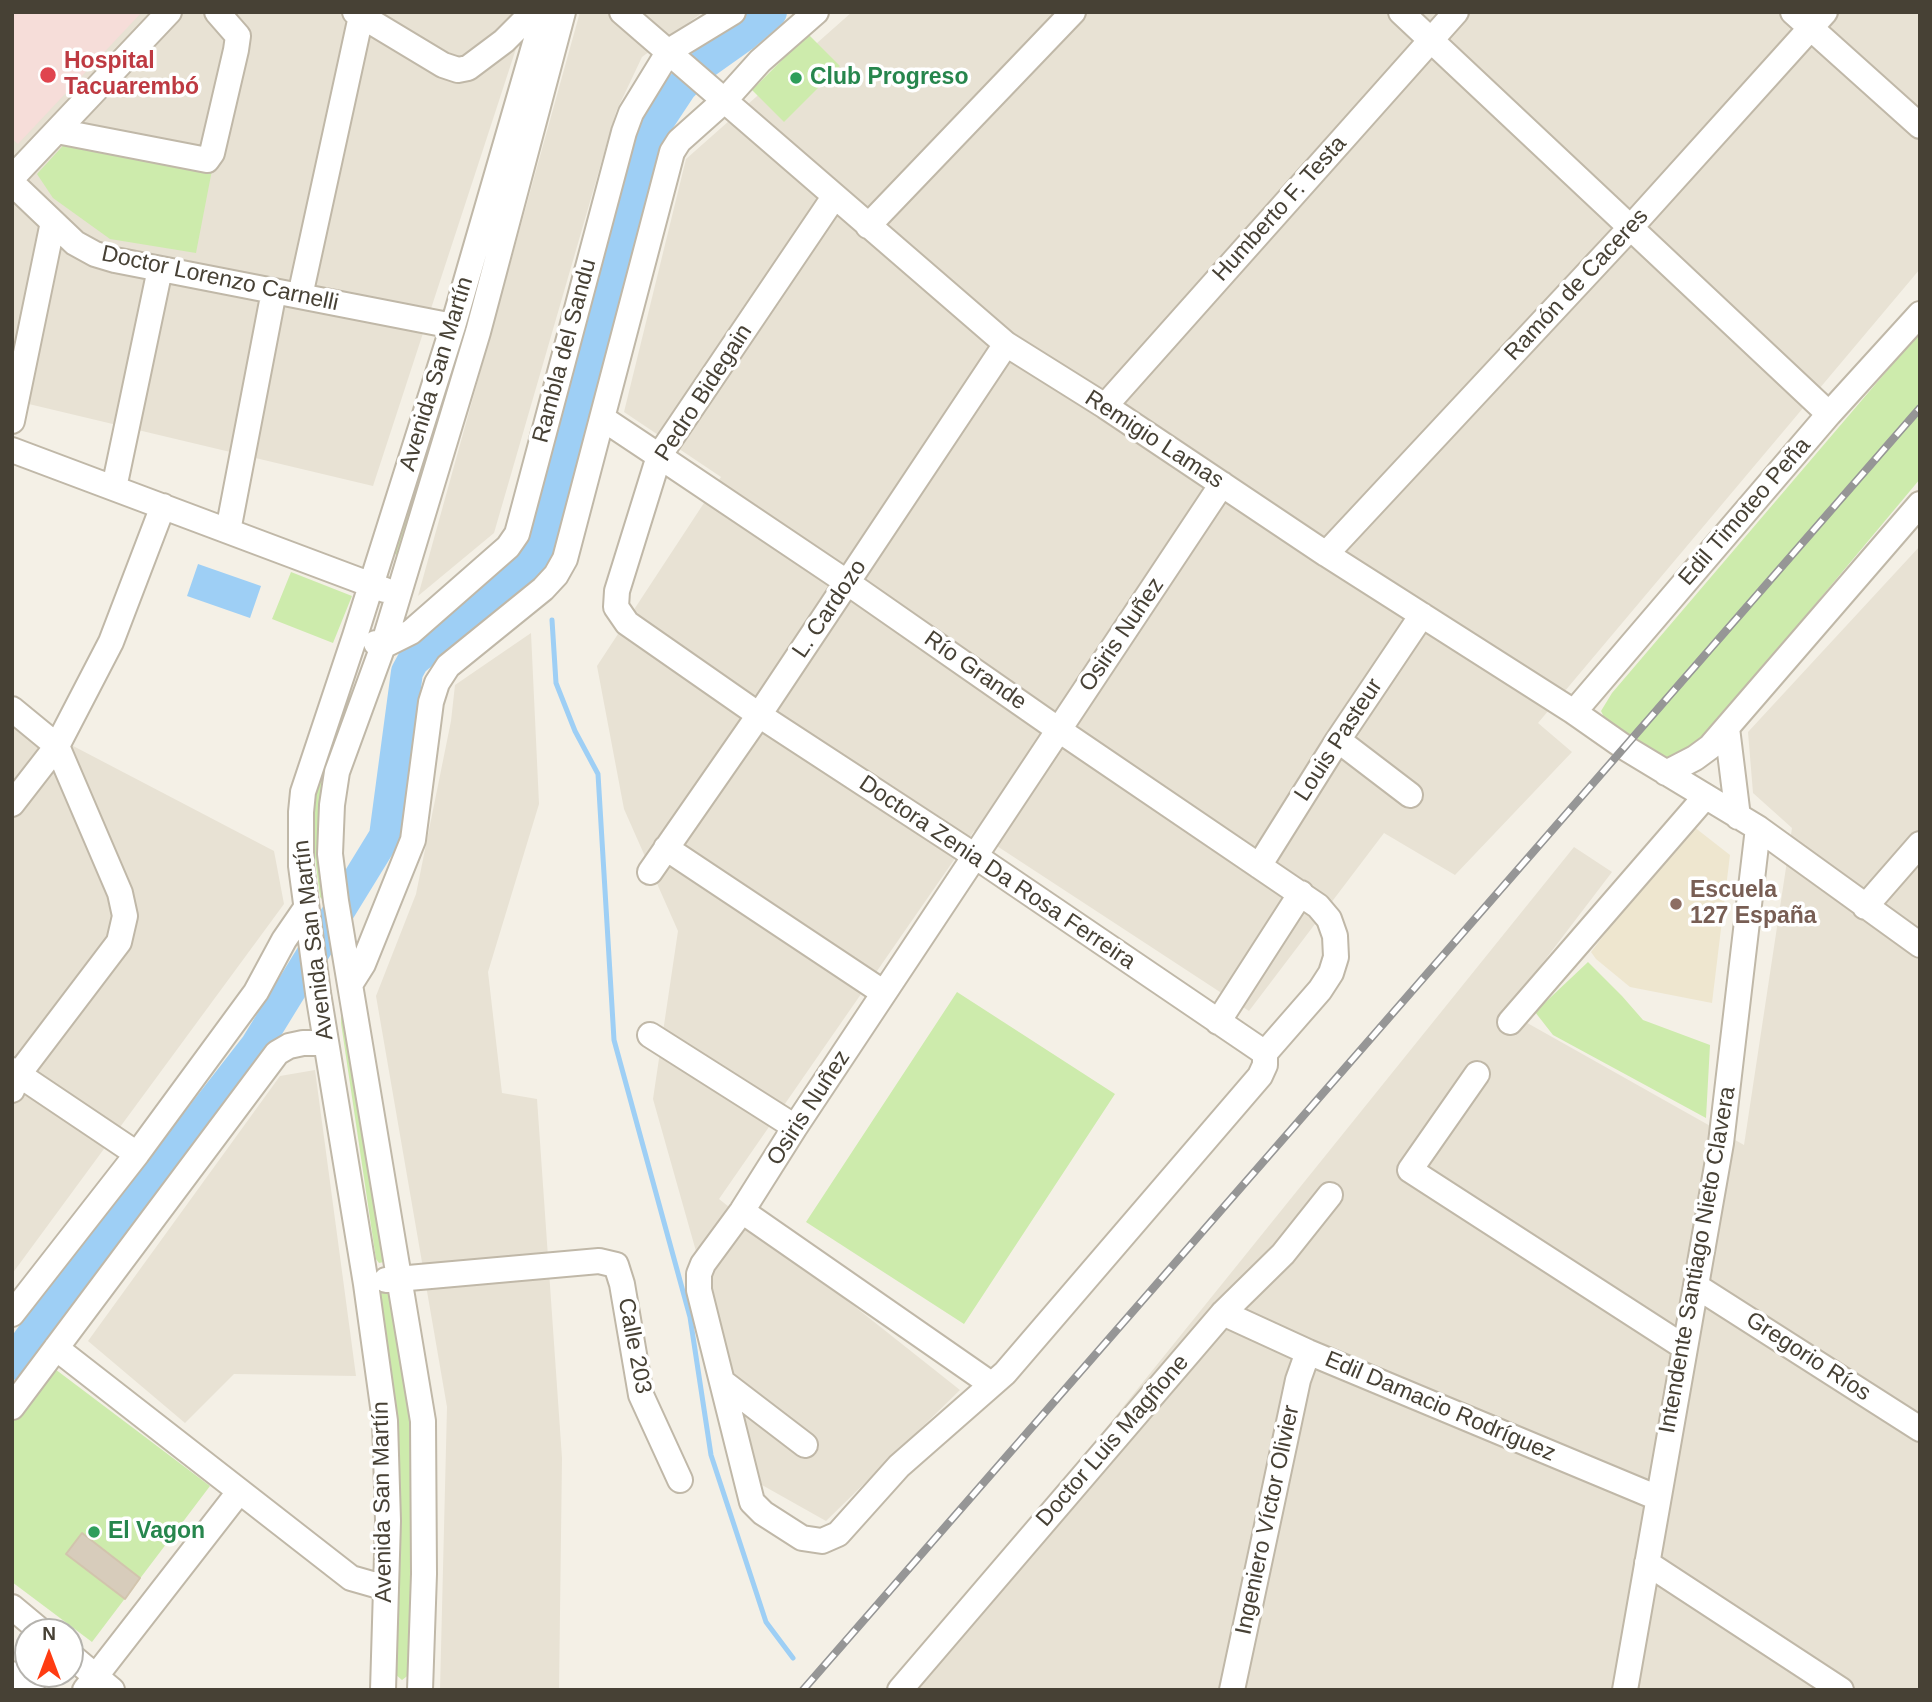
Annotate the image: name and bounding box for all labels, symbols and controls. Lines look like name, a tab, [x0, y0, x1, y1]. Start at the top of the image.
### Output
place label: Hospital Tacuarembó	[64, 48, 199, 102]
place label: Club Progreso	[810, 64, 968, 92]
marker: Hospital Tacuarembó	[38, 65, 58, 85]
marker: Club Progreso	[788, 70, 804, 86]
street label: Humberto F. Testa	[1207, 130, 1353, 288]
street label: Ramón de Caceres	[1499, 203, 1655, 367]
street label: Doctor Lorenzo Carnelli	[99, 240, 341, 318]
street label: Rambla del Sandu	[527, 256, 603, 446]
street label: Avenida San Martín	[394, 274, 480, 474]
street label: Pedro Bidegain	[650, 320, 758, 466]
street label: Remigio Lamas	[1079, 385, 1229, 495]
street label: Edil Timoteo Peña	[1673, 432, 1817, 592]
street label: L. Cardozo	[787, 555, 873, 663]
street label: Osiris Nuñez	[1074, 573, 1170, 697]
street label: Río Grande	[918, 626, 1032, 716]
street label: Louis Pasteur	[1289, 674, 1389, 806]
street label: Doctora Zenia Da Rosa Ferreira	[854, 770, 1140, 976]
street label: Avenida San Martín	[288, 838, 340, 1042]
place label: Escuela 127 España	[1690, 877, 1817, 931]
marker: Escuela 127 España	[1668, 896, 1684, 912]
street label: Osiris Nuñez	[762, 1045, 856, 1171]
street label: Intendente Santiago Nieto Clavera	[1654, 1084, 1742, 1436]
street label: Calle 203	[611, 1296, 657, 1396]
street label: Gregorio Ríos	[1740, 1306, 1876, 1408]
street label: Edil Damacio Rodríguez	[1320, 1346, 1560, 1468]
street label: Doctor Luis Magñone	[1031, 1349, 1195, 1533]
street label: Avenida San Martín	[367, 1401, 399, 1603]
street label: Ingeniero Víctor Olivier	[1230, 1403, 1306, 1637]
place label: El Vagon	[108, 1518, 205, 1546]
marker: El Vagon	[86, 1524, 102, 1540]
north arrow	[14, 1618, 84, 1688]
text: N	[42, 1623, 56, 1644]

